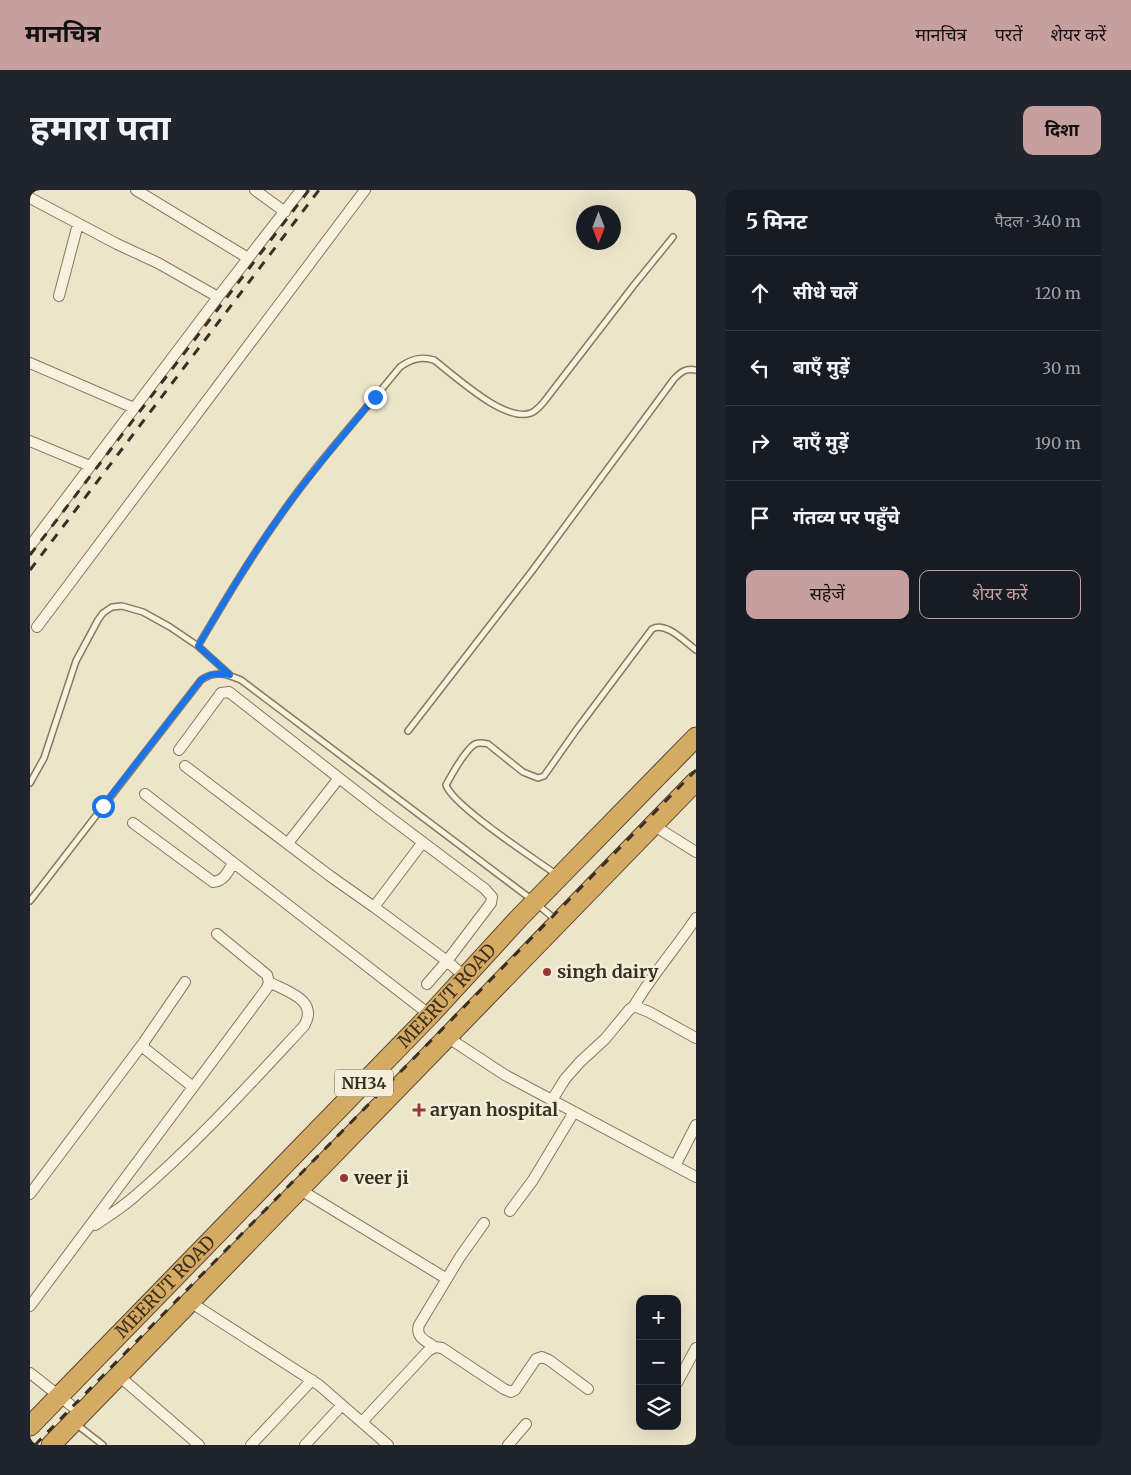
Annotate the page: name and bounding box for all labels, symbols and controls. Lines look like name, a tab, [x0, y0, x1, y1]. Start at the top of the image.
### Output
text: मानचित्र	[25, 18, 101, 49]
text: मानचित्र	[915, 23, 967, 46]
text: परतें	[995, 23, 1023, 46]
text: शेयर करें	[1051, 23, 1106, 46]
text: हमारा पता	[30, 106, 170, 150]
button: दिशा	[1023, 106, 1101, 155]
north arrow	[576, 205, 621, 250]
text: 5 मिनट	[746, 208, 807, 235]
text: पैदल · 340 m	[995, 211, 1081, 231]
icon: ahead	[746, 279, 774, 307]
text: सीधे चलें	[793, 280, 857, 304]
text: 120 m	[1035, 283, 1081, 303]
icon: left	[746, 354, 774, 382]
text: बाएँ मुड़ें	[793, 355, 850, 379]
text: 30 m	[1042, 358, 1081, 378]
route end	[364, 386, 387, 409]
icon: right	[746, 429, 774, 457]
text: दाएँ मुड़ें	[793, 430, 849, 454]
text: 190 m	[1035, 433, 1081, 453]
icon: arrive	[746, 504, 774, 532]
text: गंतव्य पर पहुँचे	[793, 505, 900, 529]
button: सहेजें	[746, 570, 909, 619]
button: शेयर करें	[919, 570, 1081, 619]
route start	[92, 795, 115, 818]
street label: MEERUT ROAD	[392, 939, 501, 1053]
place label: singh dairy	[557, 960, 659, 983]
marker: singh dairy	[541, 966, 553, 978]
road number: NH34	[335, 1070, 393, 1096]
place label: aryan hospital	[430, 1098, 558, 1121]
marker: aryan hospital	[412, 1103, 426, 1117]
place label: veer ji	[353, 1166, 409, 1189]
marker: veer ji	[338, 1172, 350, 1184]
street label: MEERUT ROAD	[110, 1230, 220, 1343]
map controls	[636, 1295, 681, 1430]
button: +	[636, 1295, 681, 1340]
button: −	[636, 1340, 681, 1385]
button: layers	[636, 1385, 681, 1430]

